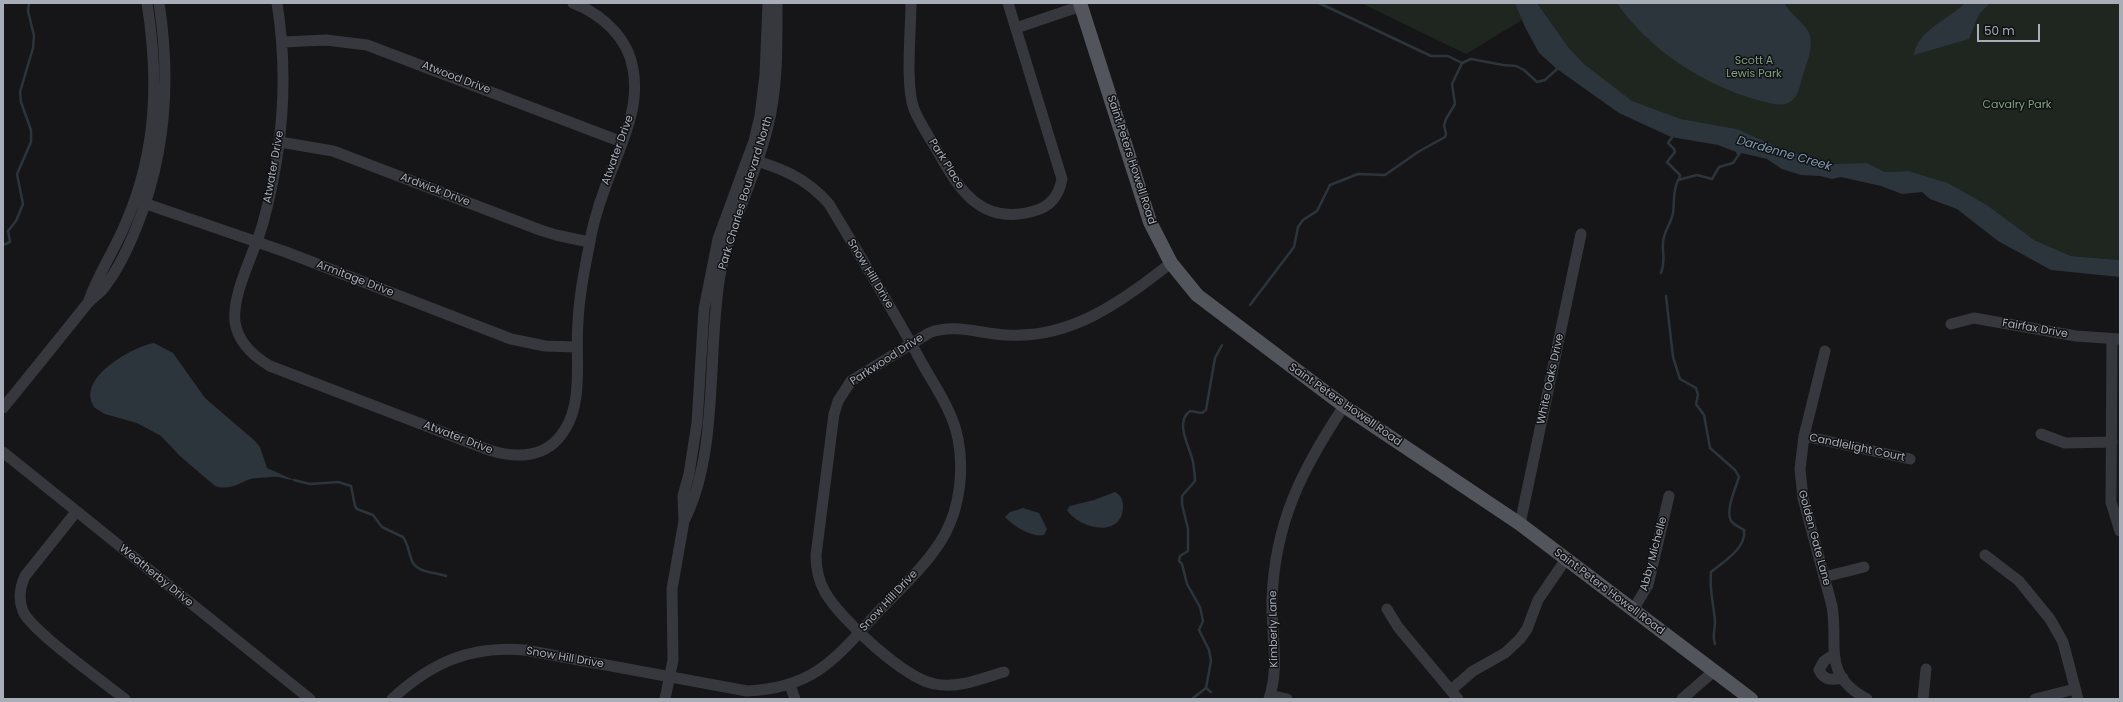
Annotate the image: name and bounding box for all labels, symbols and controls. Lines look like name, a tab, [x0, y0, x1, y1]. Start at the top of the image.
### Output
scale bar	[1979, 16, 2042, 42]
text: 50 m	[1984, 22, 2015, 39]
park label: Scott A Lewis Park	[1726, 54, 1782, 80]
street label: Atwood Drive	[420, 59, 492, 97]
street label: Saint Peters Howell Road	[1104, 94, 1158, 226]
park label: Cavalry Park	[1982, 98, 2052, 112]
street label: Atwater Drive	[599, 113, 637, 187]
street label: Park Charles Boulevard North	[716, 115, 776, 271]
street label: Atwater Drive	[261, 130, 287, 204]
water label: Dardenne Creek	[1735, 134, 1833, 174]
street label: Park Place	[925, 137, 967, 191]
street label: Ardwick Drive	[398, 171, 472, 209]
street label: Snow Hill Drive	[844, 237, 896, 311]
street label: Armitage Drive	[314, 258, 396, 300]
street label: Fairfax Drive	[2001, 317, 2069, 341]
street label: Parkwood Drive	[848, 331, 926, 389]
street label: White Oaks Drive	[1535, 333, 1567, 425]
street label: Saint Peters Howell Road	[1286, 361, 1404, 449]
street label: Atwater Drive	[421, 419, 495, 457]
street label: Candlelight Court	[1808, 431, 1906, 465]
street label: Golden Gate Lane	[1795, 489, 1833, 587]
street label: Abby Michelle	[1638, 515, 1670, 593]
street label: Weatherby Drive	[116, 542, 196, 610]
street label: Saint Peters Howell Road	[1551, 546, 1667, 638]
street label: Snow Hill Drive	[857, 568, 921, 634]
street label: Kimberly Lane	[1267, 590, 1281, 668]
street label: Snow Hill Drive	[525, 645, 605, 671]

